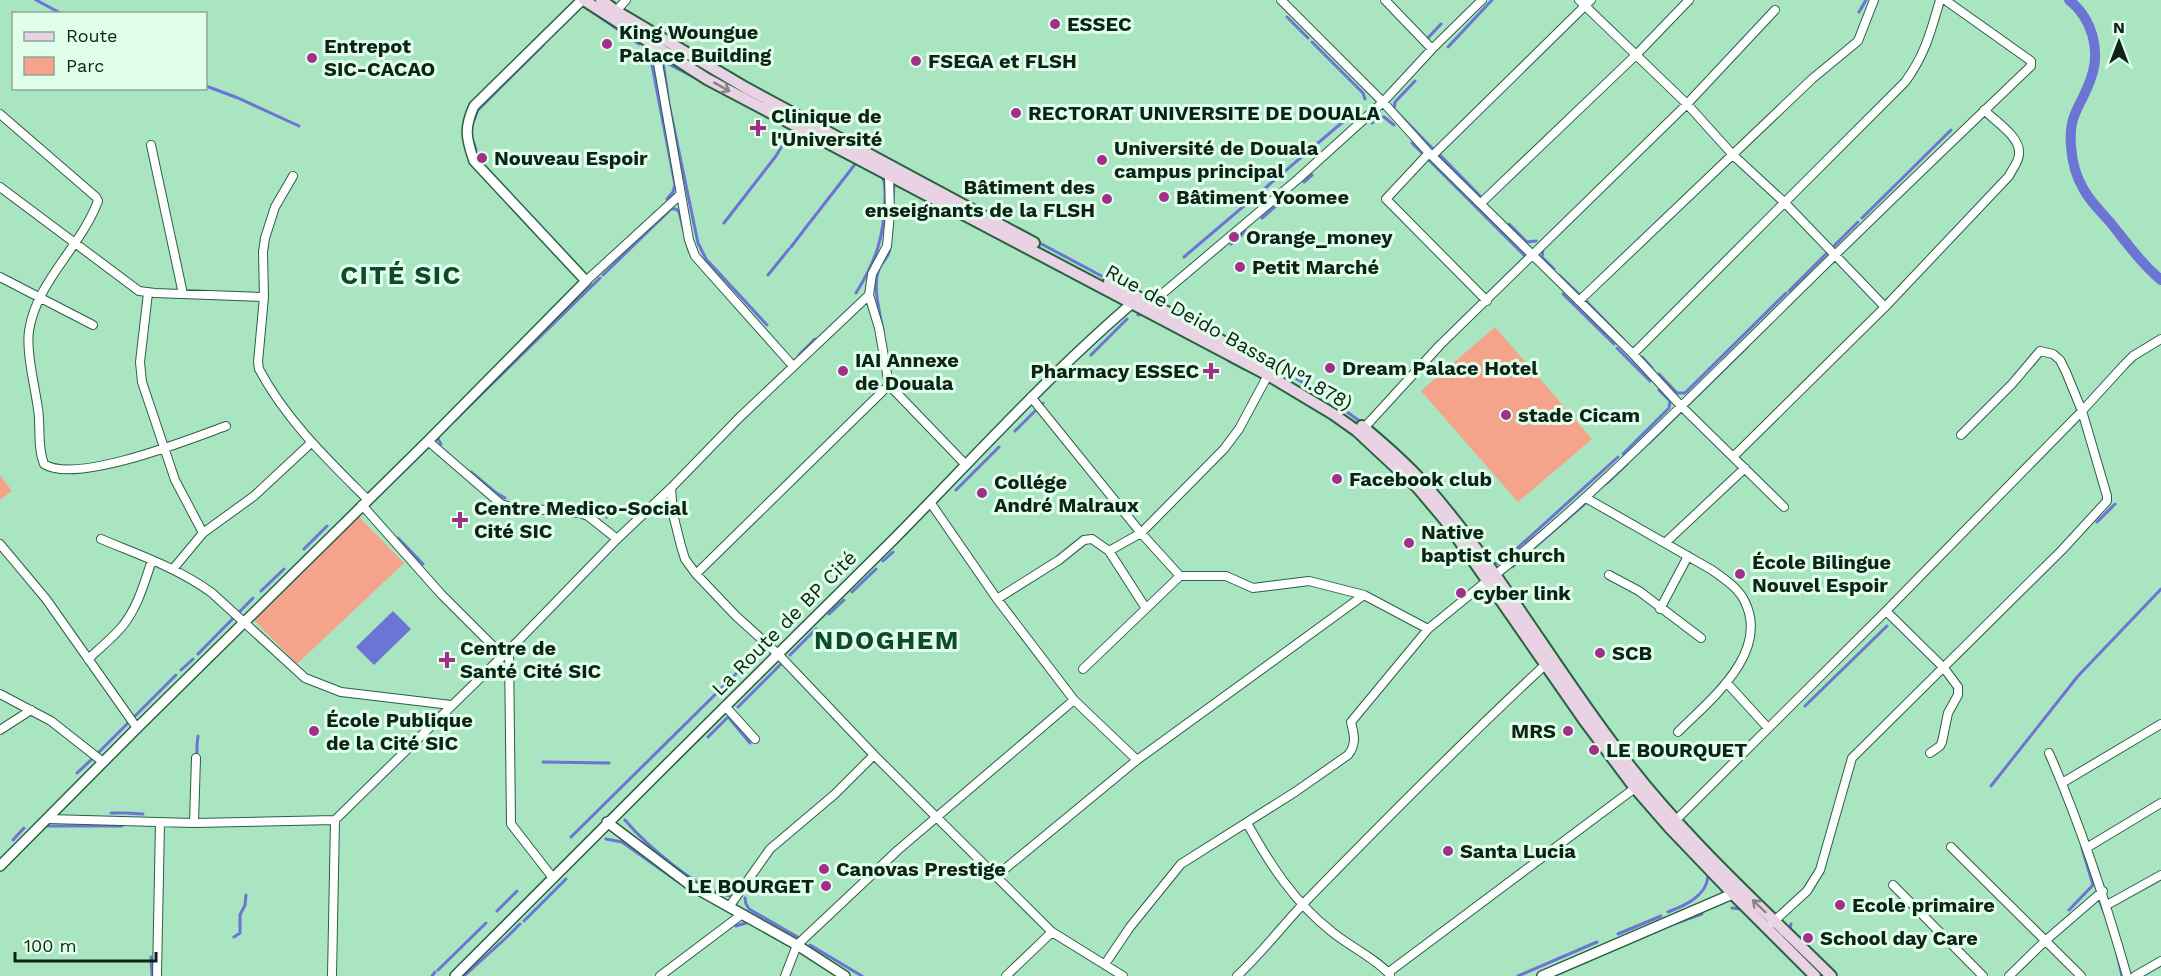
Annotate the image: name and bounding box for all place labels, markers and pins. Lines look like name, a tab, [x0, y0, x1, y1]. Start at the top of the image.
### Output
place label: ESSEC	[1067, 12, 1132, 36]
marker: ESSEC	[1048, 17, 1062, 31]
place label: King Woungue Palace Building	[619, 20, 772, 67]
place label: Entrepot SIC-CACAO	[324, 34, 435, 81]
marker: King Woungue Palace Building	[600, 37, 614, 51]
place label: FSEGA et FLSH	[928, 49, 1077, 73]
marker: Entrepot SIC-CACAO	[305, 51, 319, 65]
marker: FSEGA et FLSH	[909, 54, 923, 68]
place label: RECTORAT UNIVERSITE DE DOUALA	[1028, 101, 1380, 125]
place label: Clinique de l'Université	[771, 104, 882, 151]
marker: RECTORAT UNIVERSITE DE DOUALA	[1009, 106, 1023, 120]
marker: Clinique de l'Université	[749, 119, 767, 137]
place label: Université de Douala campus principal	[1114, 136, 1319, 183]
place label: Nouveau Espoir	[494, 146, 648, 170]
marker: Nouveau Espoir	[475, 151, 489, 165]
marker: Université de Douala campus principal	[1095, 153, 1109, 167]
place label: Bâtiment des enseignants de la FLSH	[865, 175, 1095, 222]
place label: Bâtiment Yoomee	[1176, 185, 1349, 209]
marker: Bâtiment Yoomee	[1157, 190, 1171, 204]
marker: Bâtiment des enseignants de la FLSH	[1100, 192, 1114, 206]
place label: Orange_money	[1246, 225, 1393, 249]
marker: Orange_money	[1227, 230, 1241, 244]
place label: Petit Marché	[1252, 255, 1379, 279]
marker: Petit Marché	[1233, 260, 1247, 274]
place label: IAI Annexe de Douala	[855, 348, 959, 395]
place label: Dream Palace Hotel	[1342, 356, 1538, 380]
place label: Pharmacy ESSEC	[1030, 359, 1199, 383]
marker: Dream Palace Hotel	[1323, 361, 1337, 375]
marker: IAI Annexe de Douala	[836, 364, 850, 378]
marker: Pharmacy ESSEC	[1204, 364, 1218, 378]
place label: stade Cicam	[1518, 403, 1640, 427]
marker: stade Cicam	[1499, 408, 1513, 422]
place label: Facebook club	[1349, 467, 1492, 491]
place label: Collége André Malraux	[994, 470, 1139, 517]
marker: Facebook club	[1330, 472, 1344, 486]
marker: Collége André Malraux	[975, 486, 989, 500]
place label: Centre Medico-Social Cité SIC	[474, 496, 688, 543]
marker: Centre Medico-Social Cité SIC	[451, 511, 469, 529]
place label: Native baptist church	[1421, 520, 1566, 567]
marker: Native baptist church	[1402, 536, 1416, 550]
place label: École Bilingue Nouvel Espoir	[1752, 550, 1891, 597]
marker: École Bilingue Nouvel Espoir	[1733, 567, 1747, 581]
place label: cyber link	[1473, 581, 1571, 605]
marker: cyber link	[1454, 586, 1468, 600]
place label: Centre de Santé Cité SIC	[460, 636, 602, 683]
place label: SCB	[1612, 641, 1652, 665]
marker: SCB	[1593, 646, 1607, 660]
marker: Centre de Santé Cité SIC	[438, 651, 456, 669]
place label: École Publique de la Cité SIC	[326, 708, 473, 755]
place label: MRS	[1511, 719, 1556, 743]
marker: École Publique de la Cité SIC	[307, 724, 321, 738]
marker: MRS	[1561, 724, 1575, 738]
place label: LE BOURQUET	[1606, 738, 1747, 762]
marker: LE BOURQUET	[1587, 743, 1601, 757]
place label: Santa Lucia	[1460, 839, 1576, 863]
marker: Santa Lucia	[1441, 844, 1455, 858]
place label: Canovas Prestige	[836, 857, 1006, 881]
marker: Canovas Prestige	[817, 862, 831, 876]
place label: LE BOURGET	[687, 874, 814, 898]
marker: LE BOURGET	[819, 879, 833, 893]
place label: Ecole primaire	[1852, 893, 1995, 917]
marker: Ecole primaire	[1833, 898, 1847, 912]
place label: School day Care	[1820, 926, 1978, 950]
marker: School day Care	[1801, 931, 1815, 945]

